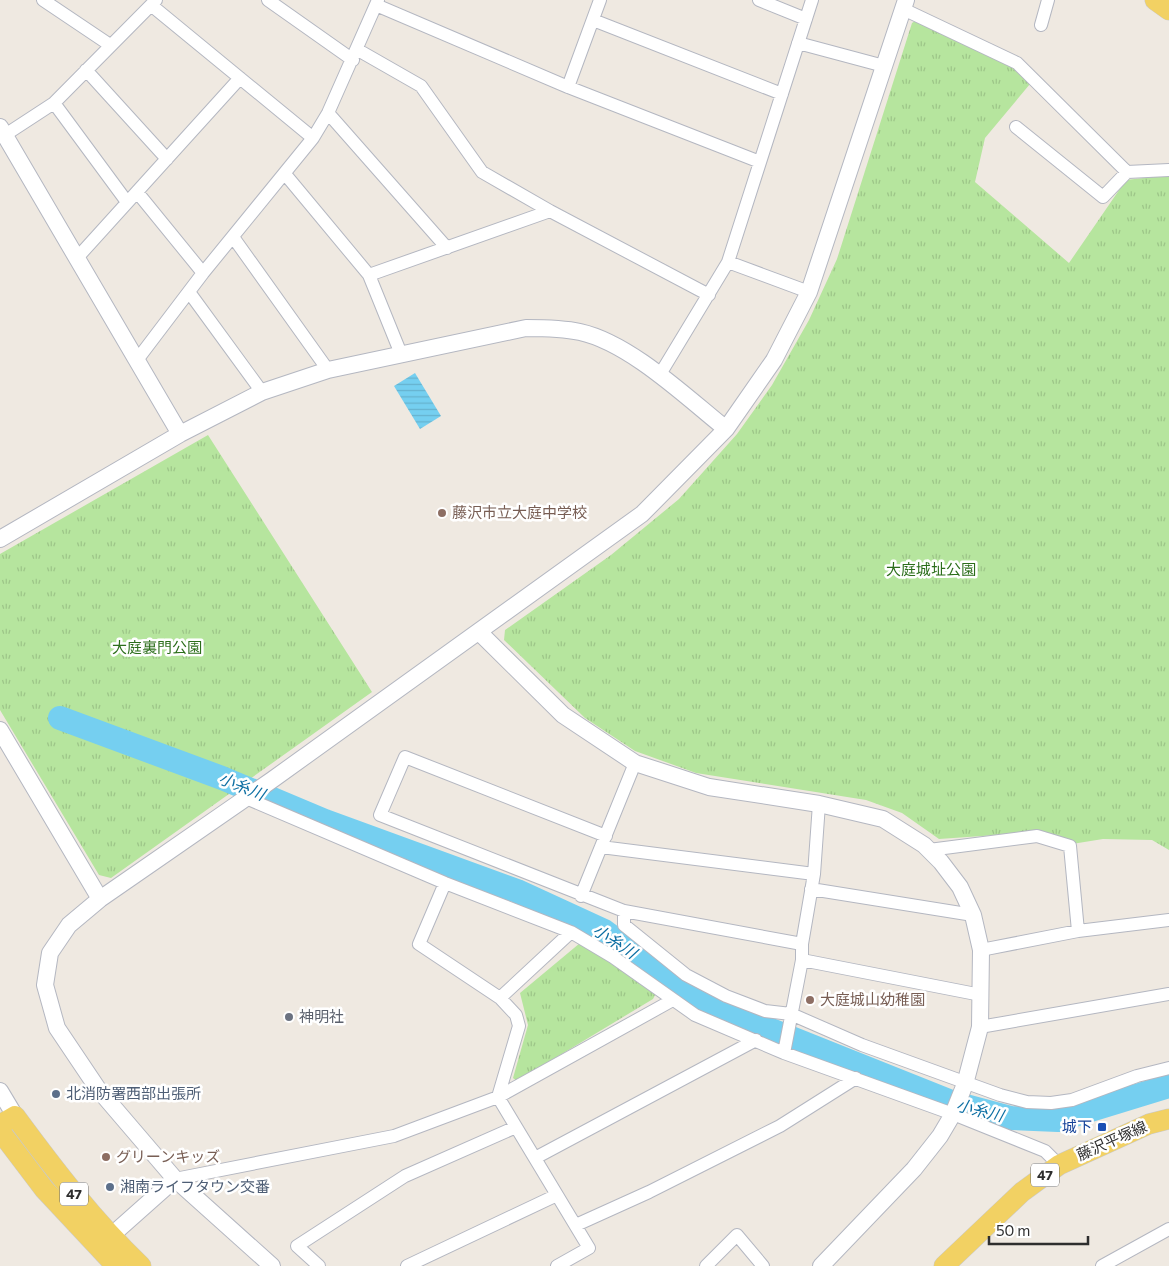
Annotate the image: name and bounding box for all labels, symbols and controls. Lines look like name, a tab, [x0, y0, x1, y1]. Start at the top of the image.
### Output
place label: 藤沢市立大庭中学校	[452, 503, 587, 521]
marker: 藤沢市立大庭中学校	[436, 507, 448, 519]
park label: 大庭城址公園	[886, 560, 976, 578]
park label: 大庭裏門公園	[112, 638, 202, 656]
water label: 小糸川	[216, 768, 270, 804]
water label: 小糸川	[590, 920, 642, 963]
place label: 大庭城山幼稚園	[820, 990, 925, 1008]
marker: 大庭城山幼稚園	[804, 994, 816, 1006]
place label: 神明社	[299, 1007, 344, 1025]
marker: 神明社	[283, 1011, 295, 1023]
place label: 北消防署西部出張所	[66, 1084, 201, 1102]
marker: 北消防署西部出張所	[50, 1088, 62, 1100]
water label: 小糸川	[955, 1094, 1008, 1125]
place label: 城下	[1062, 1117, 1092, 1135]
street label: 藤沢平塚線	[1074, 1117, 1150, 1164]
marker: 城下	[1096, 1121, 1108, 1133]
place label: グリーンキッズ	[116, 1147, 220, 1165]
marker: グリーンキッズ	[100, 1151, 112, 1163]
road number: 47	[1031, 1164, 1059, 1186]
place label: 湘南ライフタウン交番	[120, 1177, 270, 1195]
marker: 湘南ライフタウン交番	[104, 1181, 116, 1193]
road number: 47	[60, 1182, 88, 1206]
scale bar	[989, 1214, 1088, 1246]
text: 50 m	[996, 1221, 1030, 1239]

